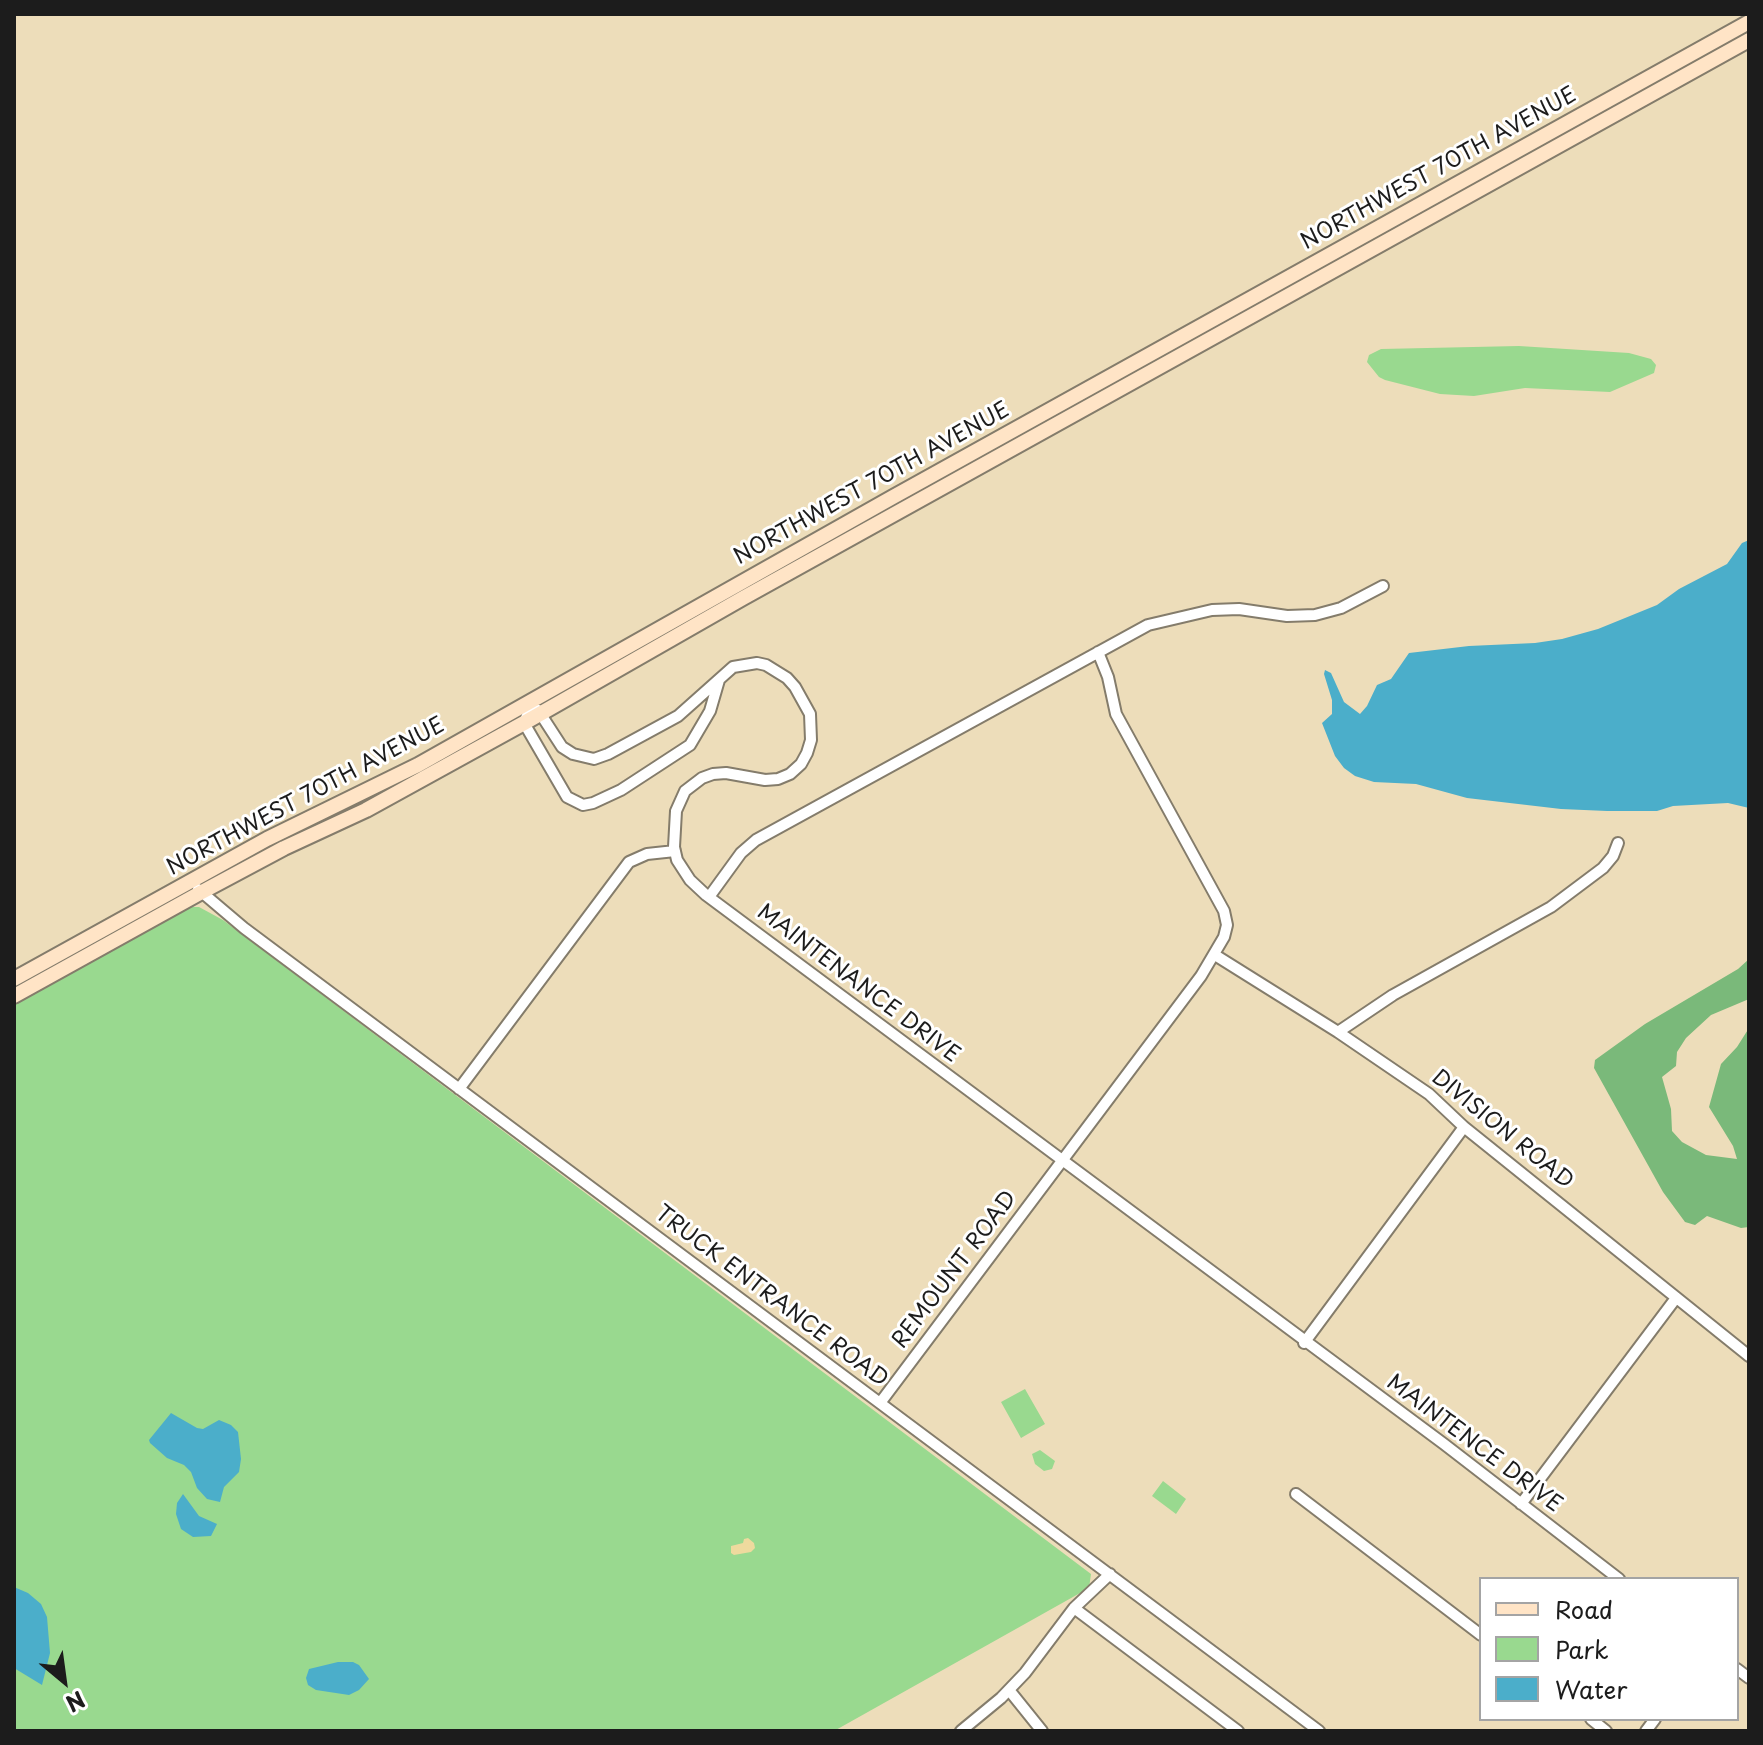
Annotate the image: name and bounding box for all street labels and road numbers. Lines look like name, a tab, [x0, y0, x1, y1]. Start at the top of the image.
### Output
street label: NORTHWEST 70TH AVENUE	[1297, 82, 1581, 256]
street label: NORTHWEST 70TH AVENUE	[730, 397, 1014, 571]
street label: NORTHWEST 70TH AVENUE	[163, 712, 449, 882]
street label: MAINTENANCE DRIVE	[752, 899, 964, 1069]
street label: DIVISION ROAD	[1426, 1065, 1578, 1195]
street label: REMOUNT ROAD	[887, 1186, 1023, 1354]
street label: TRUCK ENTRANCE ROAD	[649, 1201, 893, 1393]
street label: MAINTENCE DRIVE	[1381, 1370, 1567, 1518]

